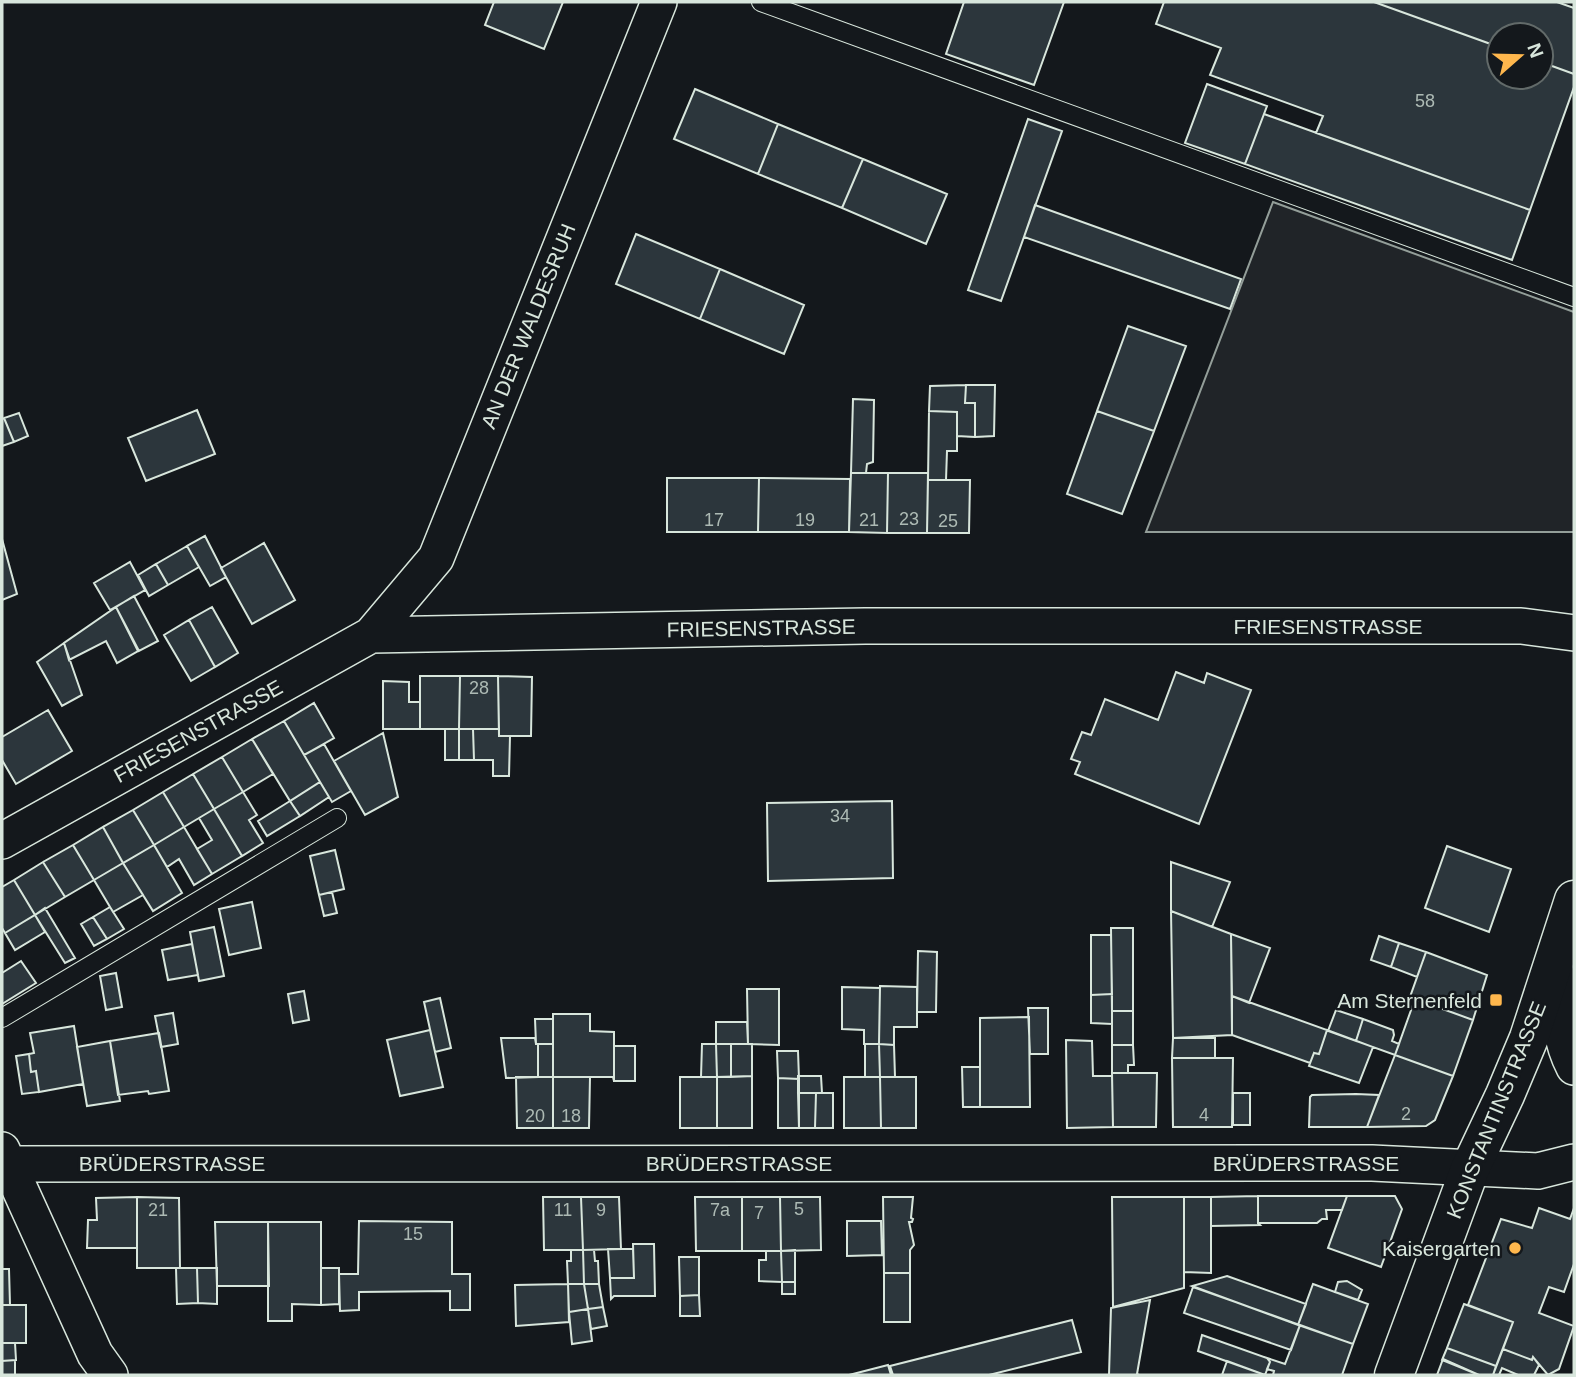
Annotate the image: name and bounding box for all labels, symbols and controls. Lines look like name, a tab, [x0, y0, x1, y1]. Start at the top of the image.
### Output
north arrow	[1485, 21, 1555, 91]
text: N	[1523, 40, 1548, 60]
house number: 58	[1415, 91, 1435, 111]
street label: AN DER WALDESRUH	[476, 220, 580, 432]
house number: 23	[899, 509, 919, 529]
house number: 17	[704, 510, 724, 530]
house number: 19	[795, 510, 815, 530]
house number: 21	[859, 510, 879, 530]
house number: 25	[938, 511, 958, 531]
street label: FRIESENSTRASSE	[666, 615, 856, 641]
street label: FRIESENSTRASSE	[1233, 615, 1423, 638]
street label: FRIESENSTRASSE	[110, 675, 286, 787]
house number: 28	[469, 678, 489, 698]
house number: 34	[830, 806, 850, 826]
place label: Am Sternenfeld	[1337, 989, 1482, 1012]
marker: Am Sternenfeld	[1488, 992, 1504, 1008]
street label: KONSTANTINSTRASSE	[1442, 998, 1550, 1222]
house number: 2	[1401, 1104, 1411, 1124]
house number: 4	[1199, 1105, 1209, 1125]
house number: 20	[525, 1106, 545, 1126]
house number: 18	[561, 1106, 581, 1126]
street label: BRÜDERSTRASSE	[79, 1152, 265, 1175]
street label: BRÜDERSTRASSE	[646, 1152, 832, 1175]
street label: BRÜDERSTRASSE	[1213, 1152, 1399, 1175]
house number: 5	[794, 1199, 804, 1219]
house number: 21	[148, 1200, 168, 1220]
house number: 11	[554, 1200, 572, 1220]
house number: 9	[596, 1200, 606, 1220]
house number: 7a	[710, 1200, 731, 1220]
house number: 7	[754, 1203, 764, 1223]
house number: 15	[403, 1224, 423, 1244]
place label: Kaisergarten	[1382, 1237, 1501, 1260]
marker: Kaisergarten	[1507, 1240, 1523, 1256]

